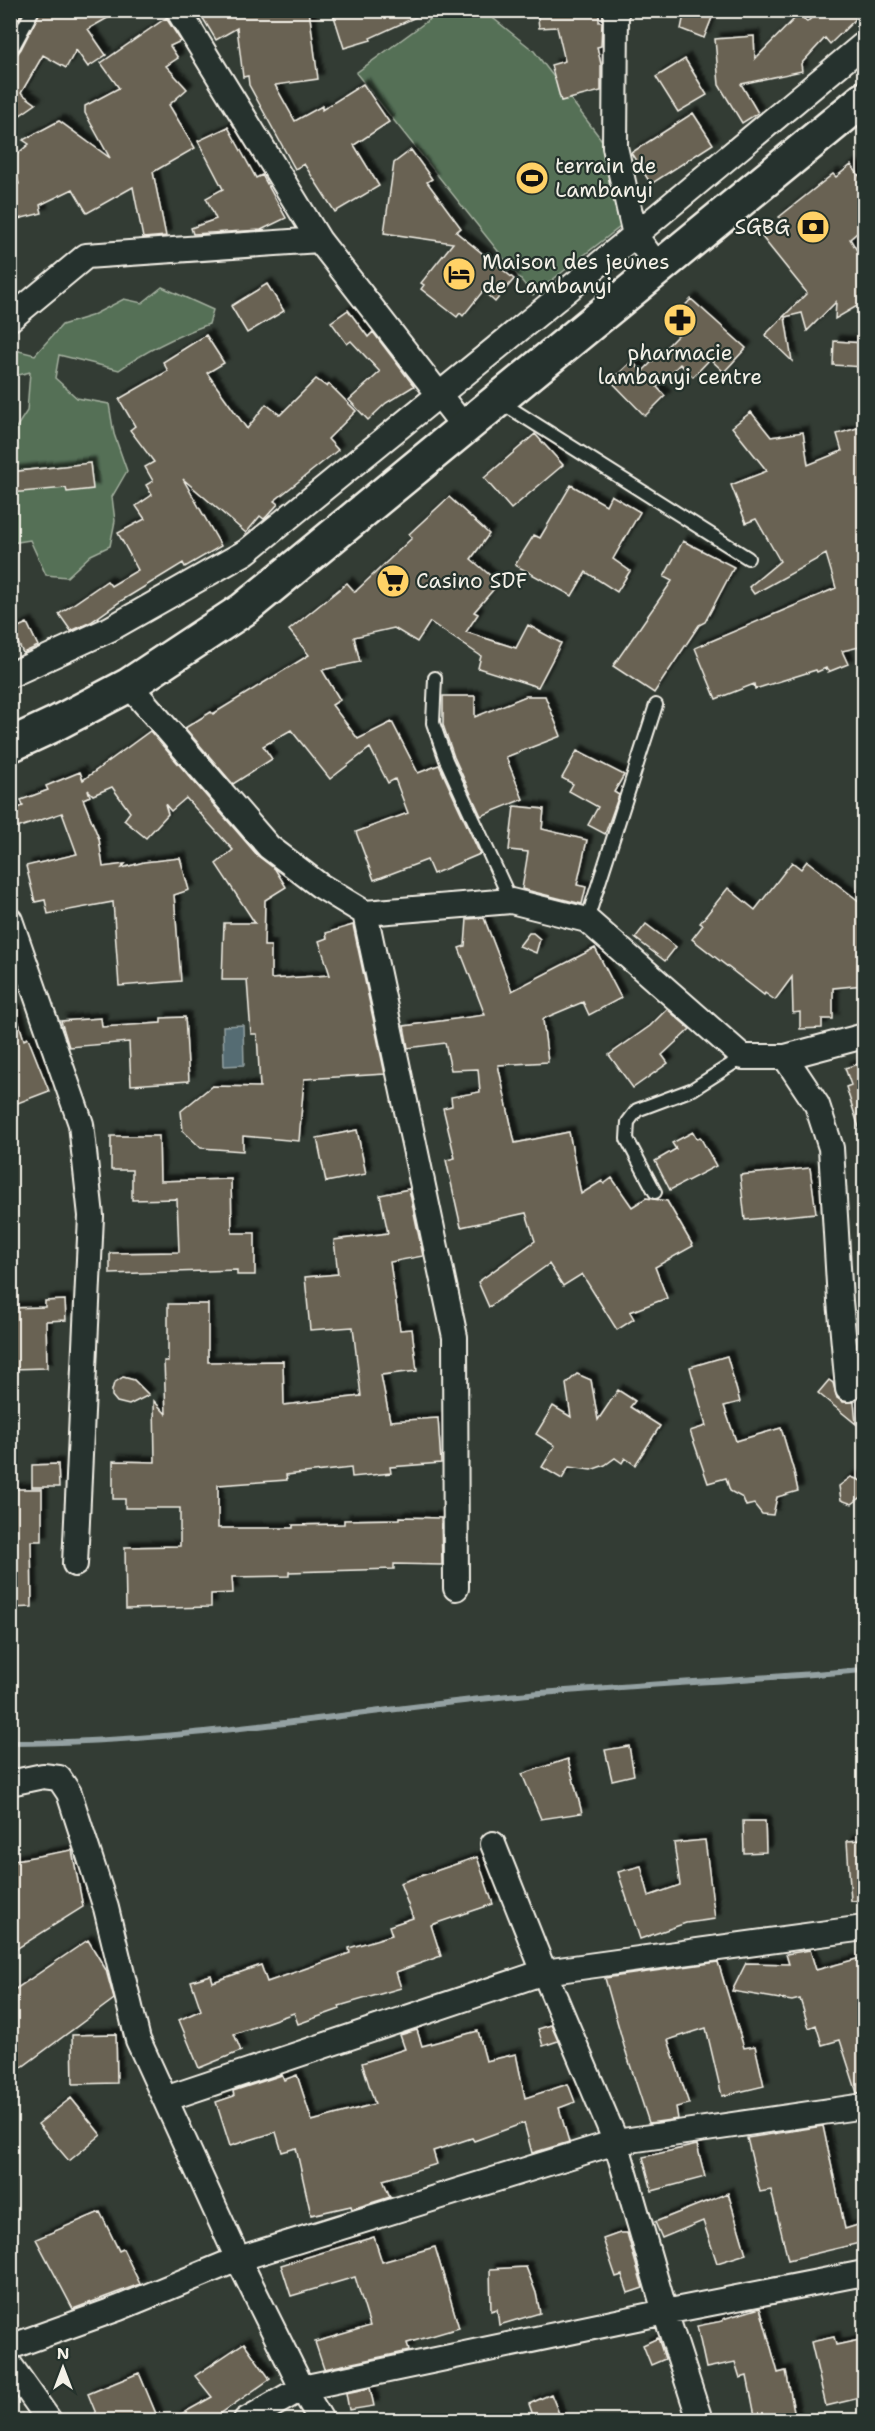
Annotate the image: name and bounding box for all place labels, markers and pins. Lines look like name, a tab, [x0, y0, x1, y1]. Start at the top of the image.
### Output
place label: terrain de Lambanyi	[555, 152, 657, 204]
sports icon: terrain de Lambanyi	[514, 160, 550, 196]
bank icon: SGBG	[795, 209, 831, 245]
place label: SGBG	[734, 213, 790, 241]
place label: Maison des jeunes de Lambanyi	[482, 248, 670, 300]
hotel icon: Maison des jeunes de Lambanyi	[441, 256, 477, 292]
pharmacy icon: pharmacie lambanyi centre	[662, 302, 698, 338]
place label: pharmacie lambanyi centre	[598, 339, 762, 391]
supermarket icon: Casino SDF	[375, 563, 411, 599]
place label: Casino SDF	[416, 567, 528, 595]

